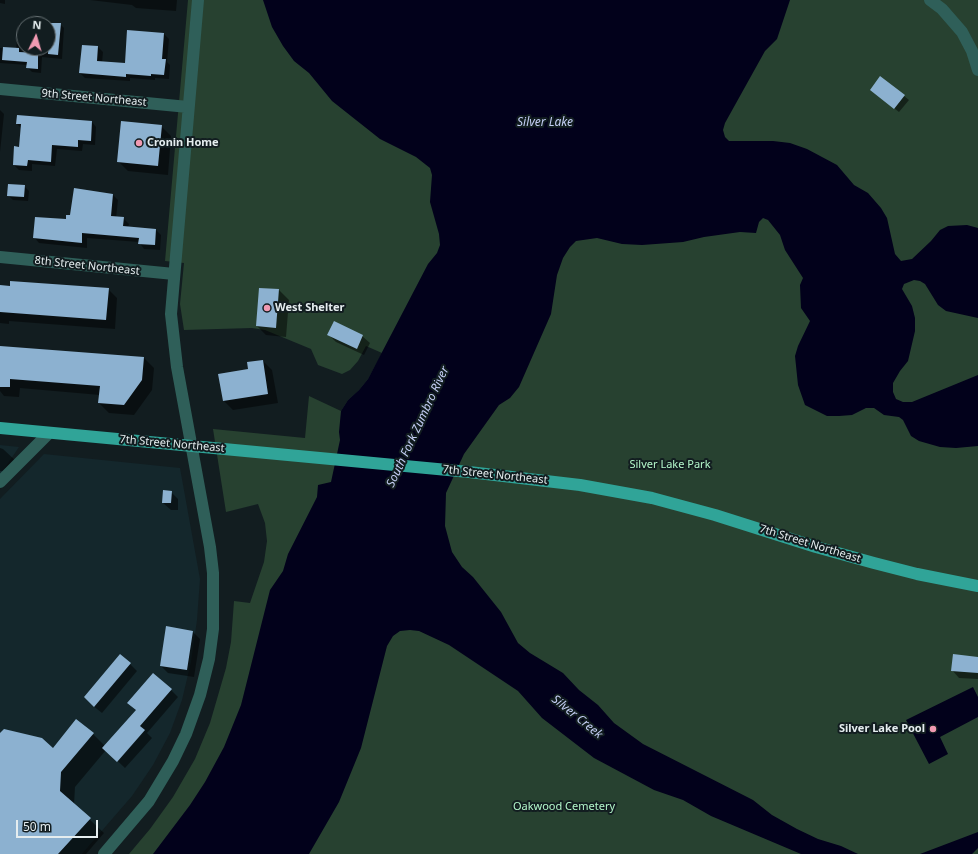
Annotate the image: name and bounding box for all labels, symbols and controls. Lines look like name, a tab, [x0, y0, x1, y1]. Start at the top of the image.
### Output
north arrow	[16, 16, 56, 56]
text: N	[32, 17, 42, 32]
street label: 9th Street Northeast	[41, 87, 147, 109]
water label: Silver Lake	[517, 116, 573, 130]
place label: Cronin Home	[147, 136, 219, 150]
marker: Cronin Home	[134, 138, 144, 148]
street label: 8th Street Northeast	[34, 254, 140, 278]
place label: West Shelter	[275, 301, 344, 315]
marker: West Shelter	[262, 303, 272, 313]
water label: South Fork Zumbro River	[384, 364, 452, 490]
street label: 7th Street Northeast	[119, 433, 225, 455]
park label: Silver Lake Park	[629, 458, 711, 472]
street label: 7th Street Northeast	[442, 463, 548, 487]
street label: 7th Street Northeast	[758, 522, 862, 566]
water label: Silver Creek	[549, 692, 605, 742]
place label: Silver Lake Pool	[839, 722, 925, 736]
marker: Silver Lake Pool	[928, 724, 938, 734]
park label: Oakwood Cemetery	[513, 800, 615, 814]
scale bar	[18, 812, 100, 838]
text: 50 m	[23, 818, 51, 835]

